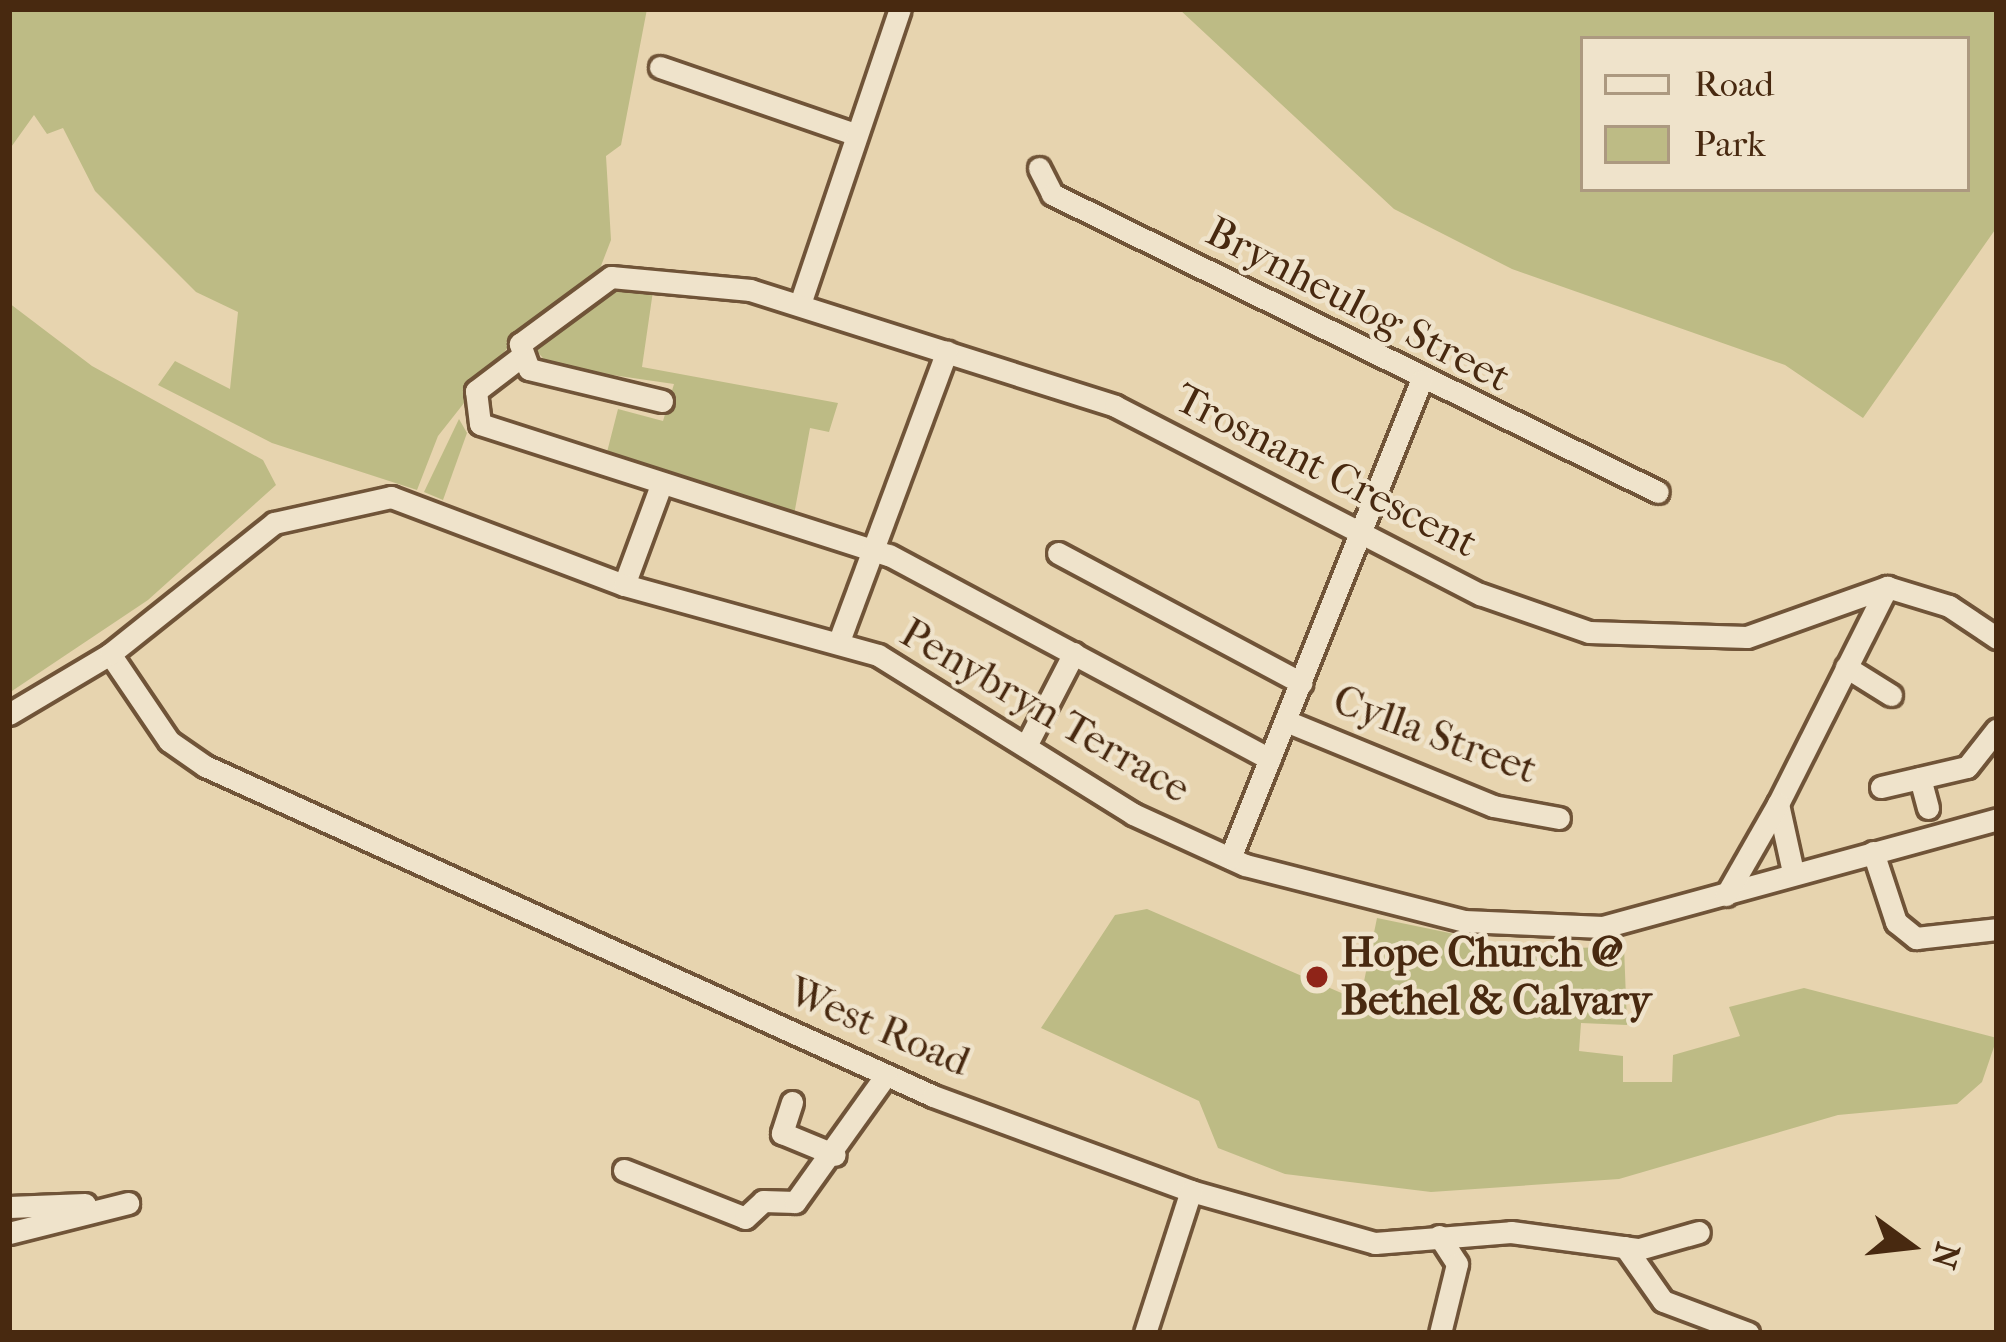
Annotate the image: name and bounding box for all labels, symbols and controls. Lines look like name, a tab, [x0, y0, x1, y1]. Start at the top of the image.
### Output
legend	[1580, 36, 1970, 192]
text: Road	[1694, 63, 1774, 105]
text: Park	[1694, 123, 1766, 165]
street label: Brynheulog Street	[1198, 207, 1518, 403]
street label: Trosnant Crescent	[1167, 373, 1485, 569]
street label: Penybryn Terrace	[891, 608, 1199, 814]
street label: Cylla Street	[1326, 675, 1544, 795]
place label: Hope Church @ Bethel & Calvary	[1341, 928, 1651, 1026]
marker: Hope Church @ Bethel & Calvary	[1304, 964, 1330, 990]
street label: West Road	[781, 966, 977, 1088]
north arrow	[1850, 1186, 1970, 1306]
text: N	[1923, 1238, 1967, 1273]

